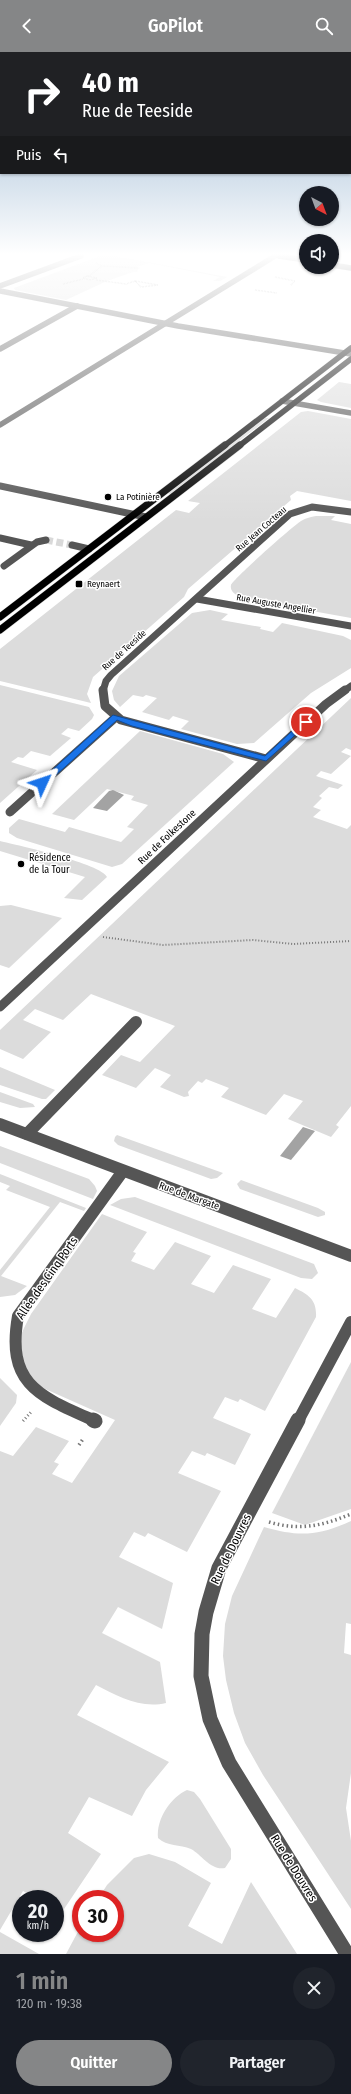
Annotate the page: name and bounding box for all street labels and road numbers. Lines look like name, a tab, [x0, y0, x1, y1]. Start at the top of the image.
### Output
street label: Rue Jean Cocteau	[234, 504, 288, 554]
street label: Rue Auguste Angellier	[236, 592, 317, 616]
street label: Rue de Teeside	[100, 627, 148, 672]
street label: Rue de Folkestone	[136, 807, 199, 867]
street label: Rue de Margate	[157, 1180, 221, 1213]
street label: Allée des Cinq Ports	[13, 1234, 81, 1322]
street label: Rue de Douvres	[208, 1512, 254, 1586]
street label: Rue de Douvres	[268, 1832, 320, 1904]

